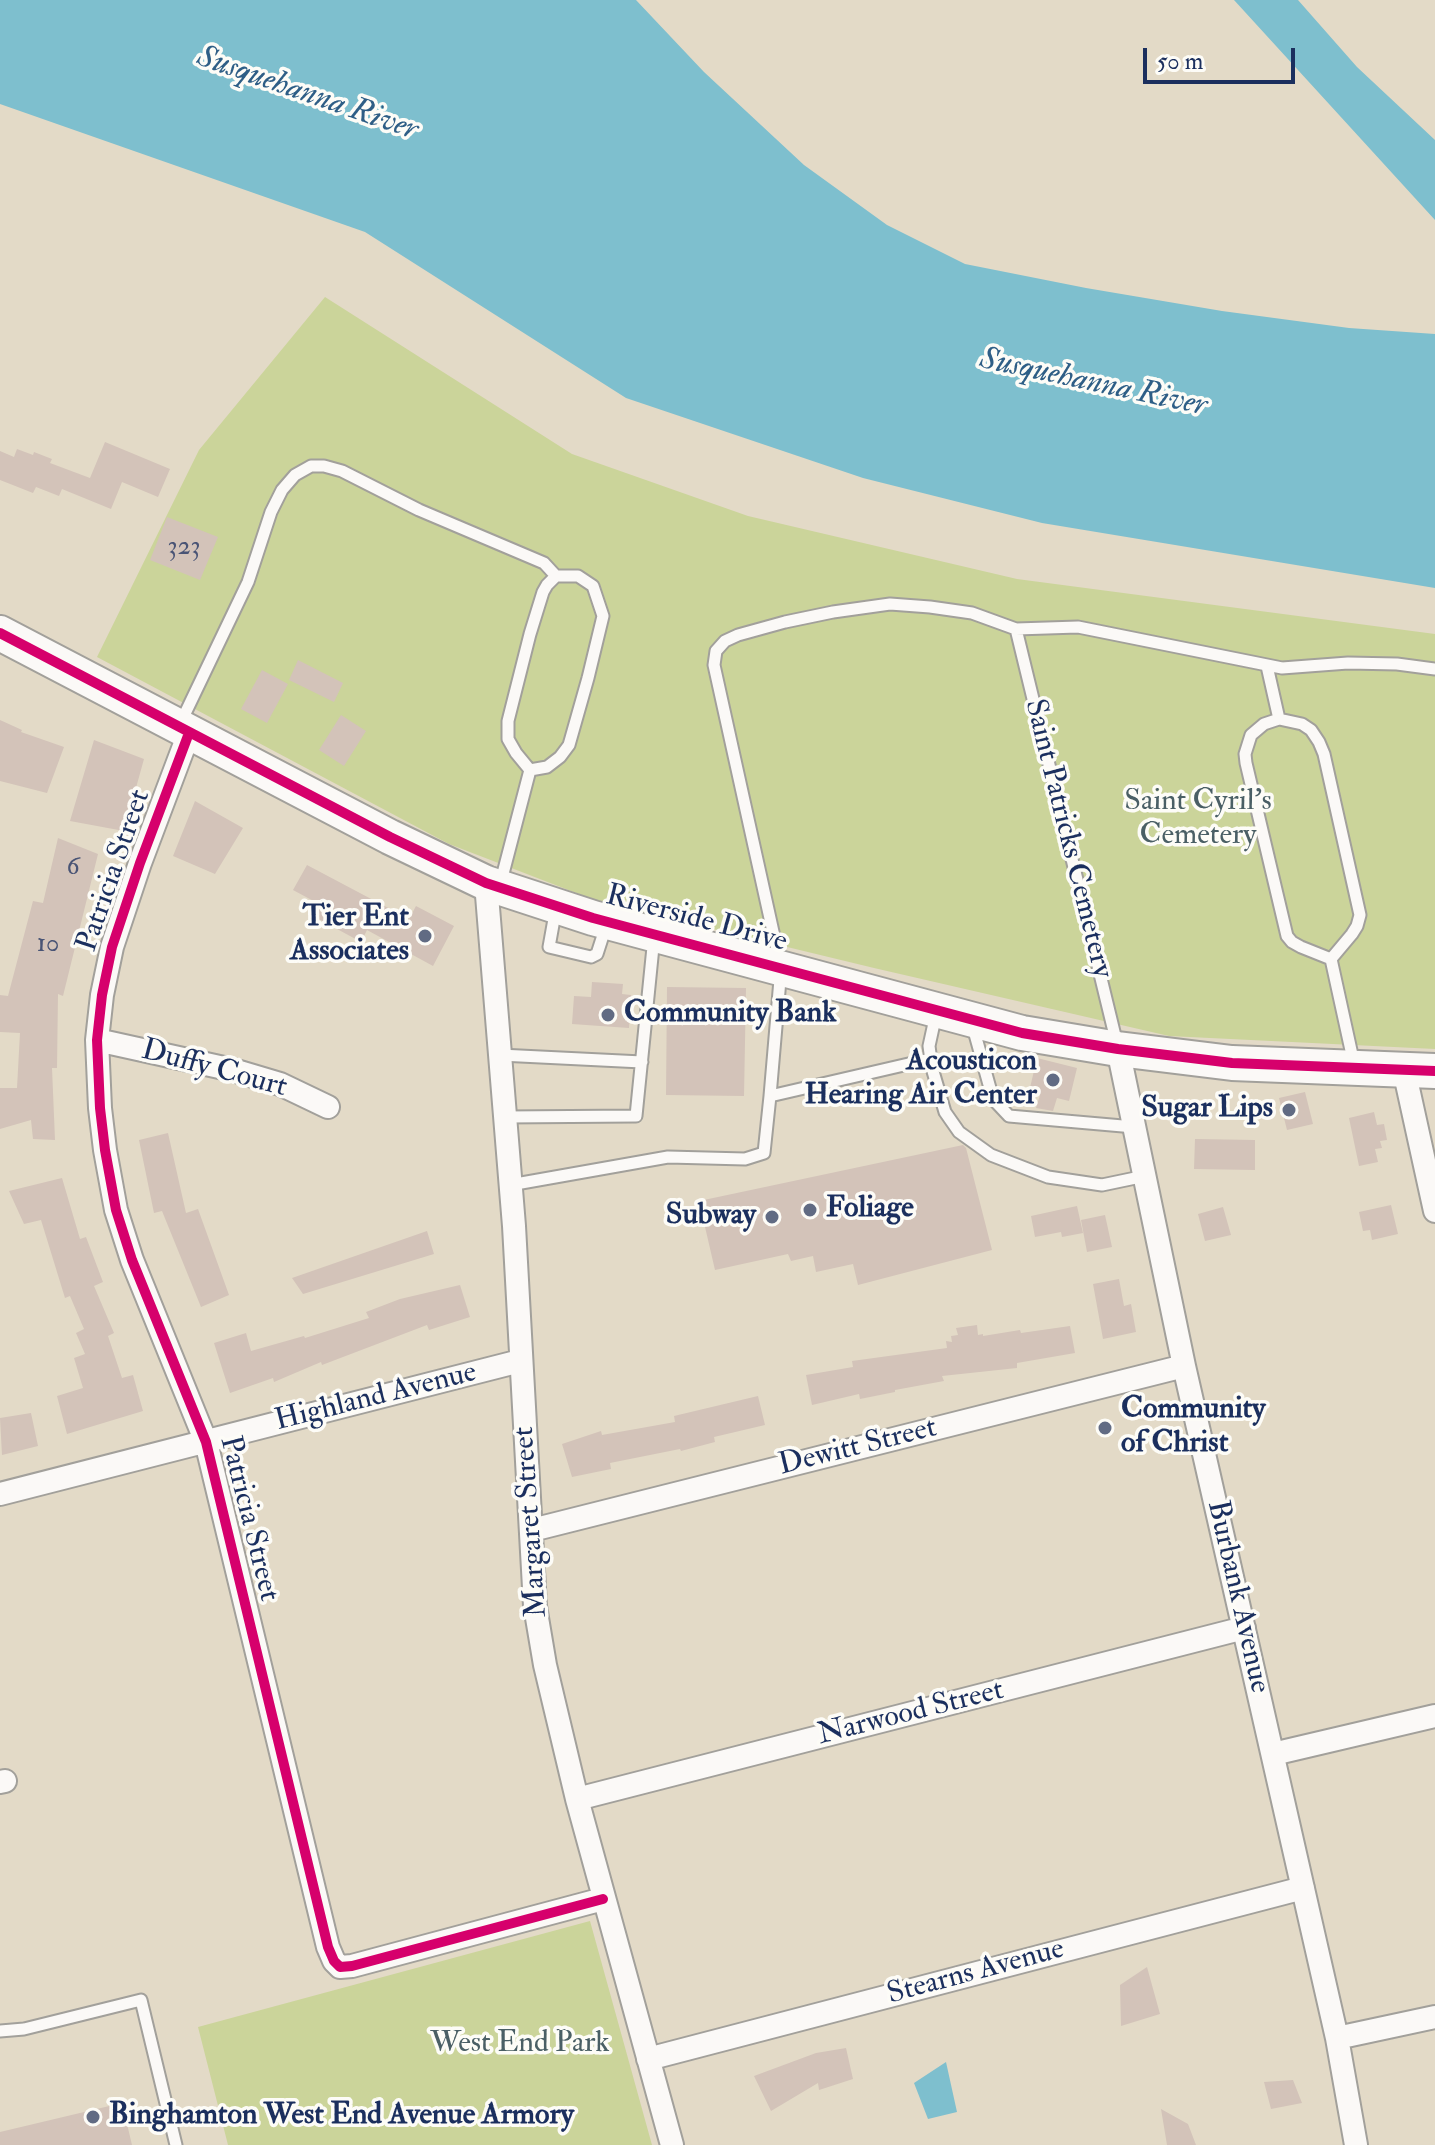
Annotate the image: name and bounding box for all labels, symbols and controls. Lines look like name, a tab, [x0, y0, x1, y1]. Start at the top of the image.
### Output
scale bar	[1147, 32, 1299, 82]
water label: Susquehanna River	[191, 39, 423, 151]
text: 50 m	[1157, 46, 1203, 77]
water label: Susquehanna River	[976, 341, 1210, 427]
house number: 323	[167, 532, 201, 564]
street label: Saint Patricks Cemetery	[1015, 696, 1119, 982]
street label: Patricia Street	[70, 785, 160, 957]
park label: Saint Cyril's Cemetery	[1124, 785, 1272, 856]
house number: 6	[66, 852, 80, 884]
street label: Riverside Drive	[601, 879, 791, 961]
place label: Tier Ent Associates	[290, 901, 409, 972]
marker: Tier Ent Associates	[416, 927, 434, 945]
house number: 10	[37, 929, 59, 961]
place label: Community Bank	[624, 997, 837, 1033]
marker: Community Bank	[599, 1006, 617, 1024]
street label: Duffy Court	[137, 1033, 291, 1107]
place label: Acousticon Hearing Air Center	[804, 1045, 1037, 1116]
marker: Acousticon Hearing Air Center	[1044, 1071, 1062, 1089]
place label: Sugar Lips	[1141, 1092, 1273, 1128]
marker: Sugar Lips	[1280, 1101, 1298, 1119]
place label: Foliage	[826, 1192, 914, 1228]
place label: Subway	[666, 1199, 756, 1235]
marker: Foliage	[801, 1201, 819, 1219]
marker: Subway	[763, 1208, 781, 1226]
street label: Highland Avenue	[272, 1356, 480, 1440]
place label: Community of Christ	[1121, 1393, 1265, 1464]
street label: Dewitt Street	[775, 1411, 941, 1485]
marker: Community of Christ	[1096, 1419, 1114, 1437]
street label: Margaret Street	[507, 1425, 557, 1619]
street label: Patricia Street	[210, 1433, 286, 1605]
street label: Burbank Avenue	[1197, 1497, 1277, 1697]
street label: Narwood Street	[814, 1674, 1008, 1754]
street label: Stearns Avenue	[884, 1932, 1068, 2014]
park label: West End Park	[430, 2027, 610, 2063]
place label: Binghamton West End Avenue Armory	[109, 2099, 574, 2135]
marker: Binghamton West End Avenue Armory	[84, 2108, 102, 2126]

